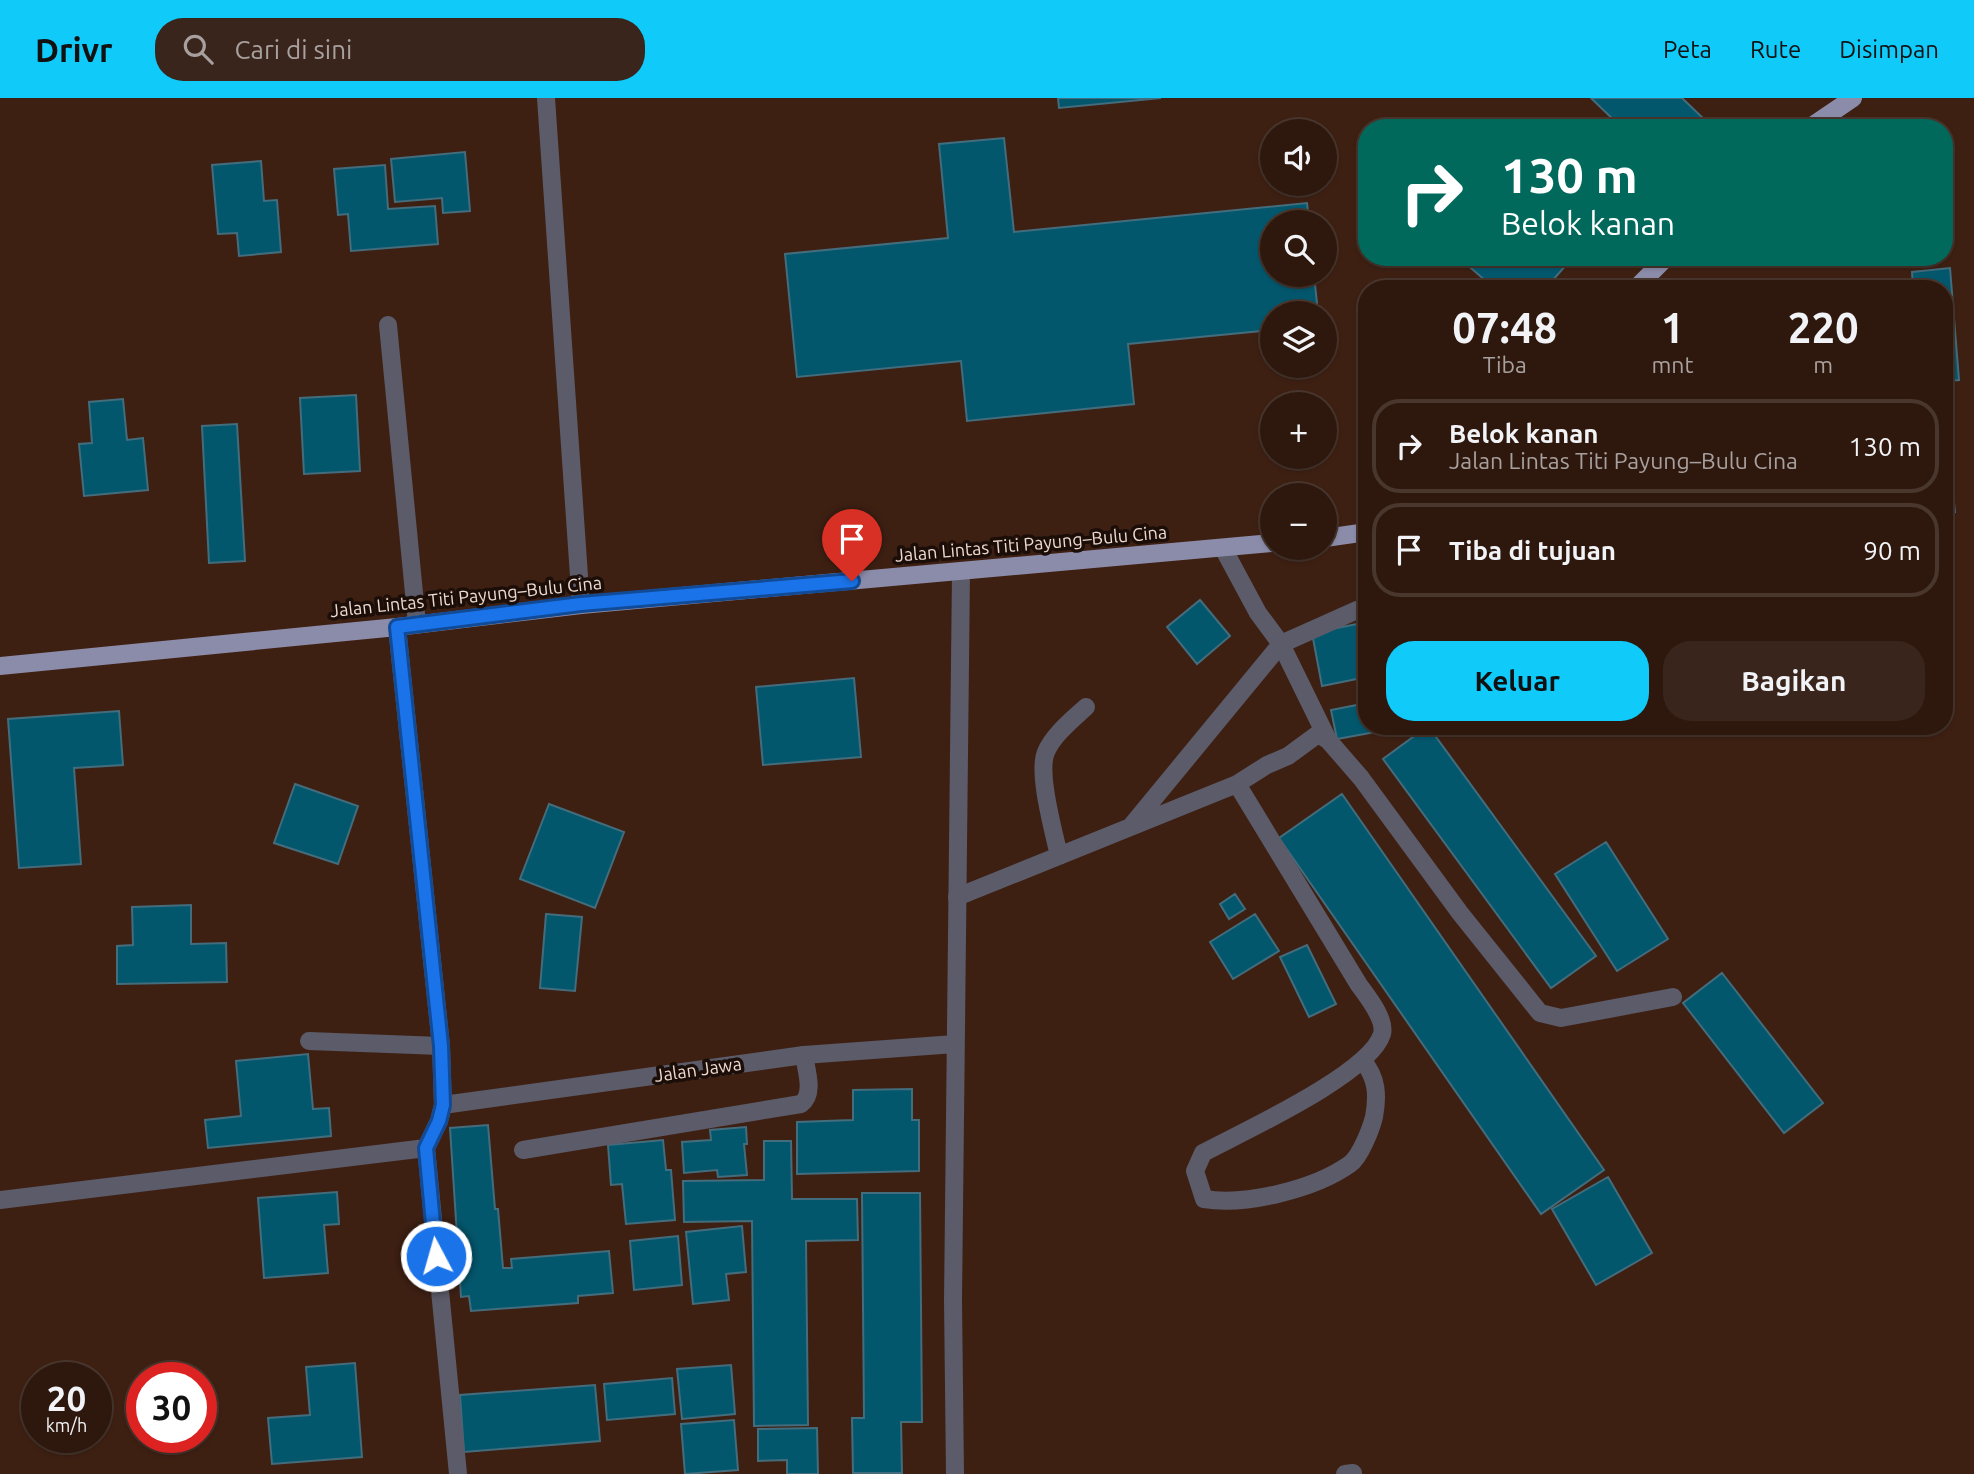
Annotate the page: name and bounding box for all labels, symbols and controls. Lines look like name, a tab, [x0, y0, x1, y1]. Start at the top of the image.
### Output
search box	[155, 18, 645, 81]
icon: search	[179, 30, 217, 68]
text: Drivr	[35, 31, 113, 68]
text: Cari di sini	[235, 35, 352, 64]
text: Peta	[1663, 36, 1712, 63]
text: Rute	[1750, 36, 1801, 63]
text: Disimpan	[1839, 36, 1939, 63]
map controls	[1260, 119, 1337, 560]
button: sound	[1260, 119, 1337, 196]
icon: right	[1386, 147, 1477, 238]
text: 130 m	[1501, 147, 1638, 202]
text: Belok kanan	[1501, 205, 1675, 241]
button: search	[1260, 210, 1337, 287]
button: layers	[1260, 301, 1337, 378]
text: 07:48	[1452, 304, 1557, 351]
text: 1	[1661, 304, 1684, 351]
text: 220	[1788, 304, 1859, 351]
text: Tiba	[1483, 352, 1527, 377]
text: mnt	[1651, 352, 1694, 377]
text: m	[1813, 352, 1833, 377]
button: +	[1260, 392, 1337, 469]
text: Belok kanan	[1449, 419, 1599, 448]
icon: right	[1390, 427, 1428, 465]
text: 130 m	[1849, 432, 1921, 461]
text: Jalan Lintas Titi Payung–Bulu Cina	[1449, 448, 1798, 473]
button: −	[1260, 483, 1337, 560]
pin	[822, 509, 882, 581]
icon: arrive	[833, 520, 871, 558]
street label: Jalan Lintas Titi Payung–Bulu Cina	[894, 521, 1168, 565]
icon: arrive	[1390, 531, 1428, 569]
text: Tiba di tujuan	[1449, 536, 1616, 565]
text: 90 m	[1863, 536, 1921, 565]
street label: Jalan Lintas Titi Payung–Bulu Cina	[329, 572, 603, 620]
button: Keluar	[1386, 641, 1649, 721]
button: Bagikan	[1663, 641, 1925, 721]
street label: Jalan Jawa	[653, 1053, 743, 1085]
position arrow	[399, 1219, 473, 1293]
speed limit sign: 30	[126, 1362, 217, 1453]
text: 20	[47, 1378, 86, 1418]
text: km/h	[46, 1415, 87, 1435]

